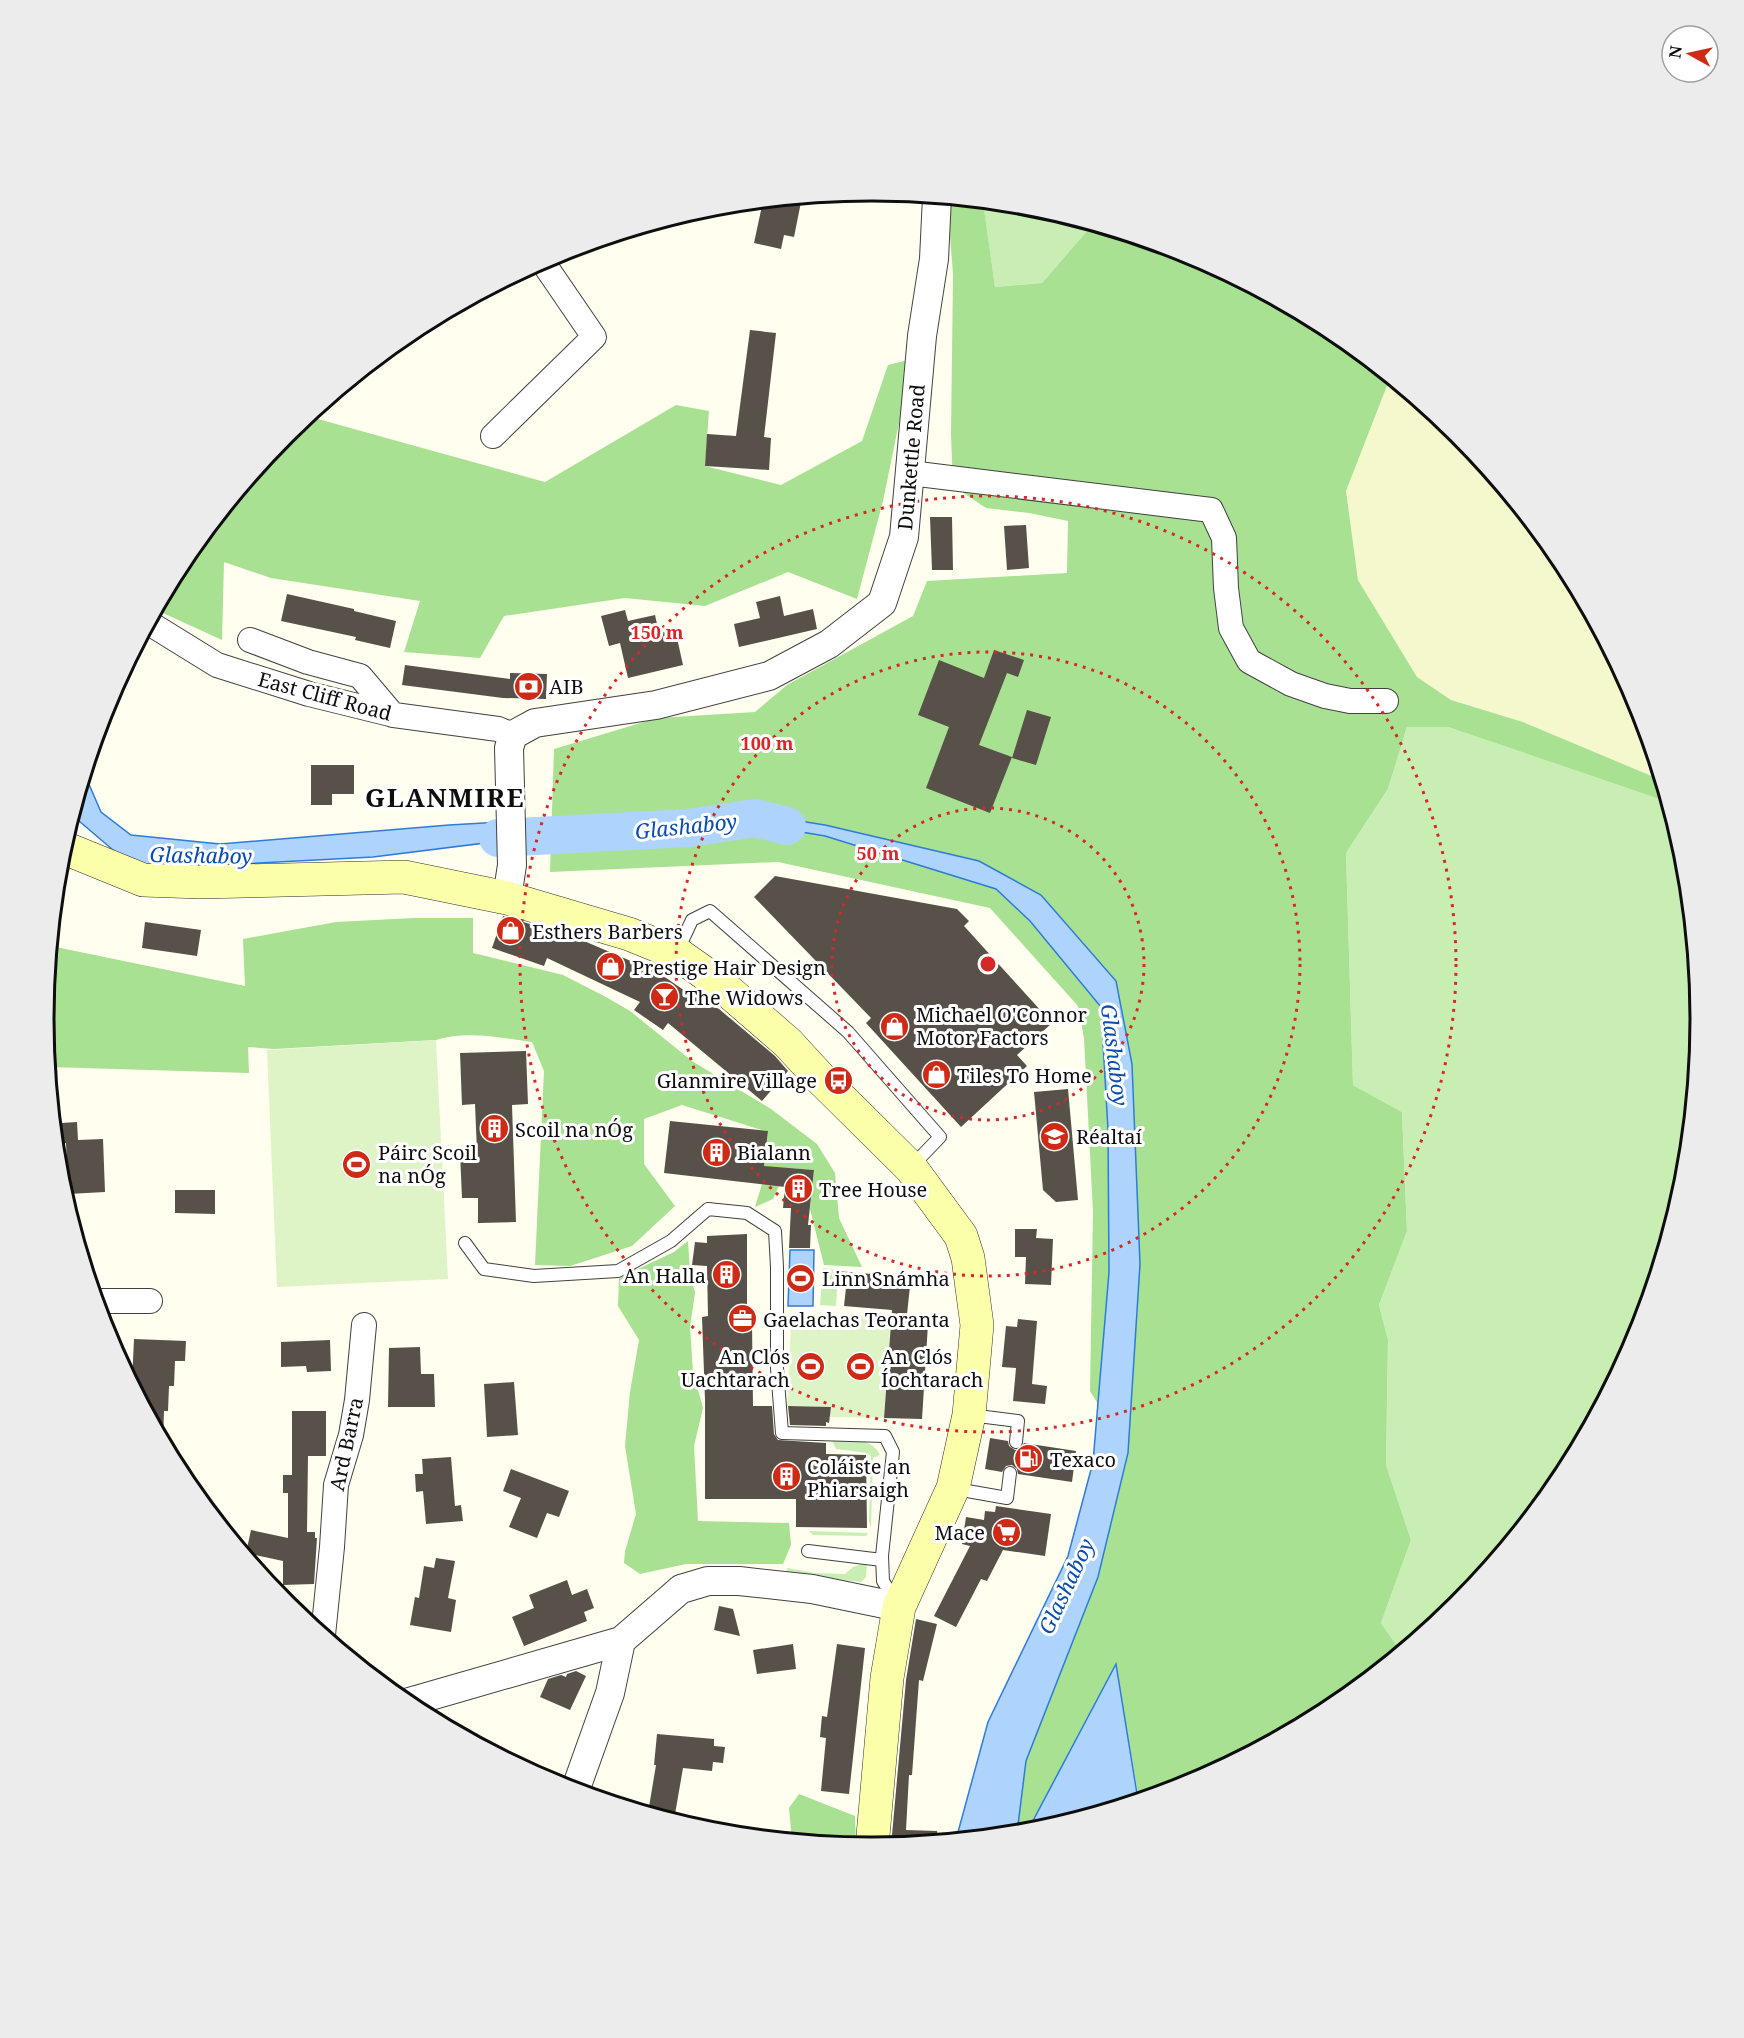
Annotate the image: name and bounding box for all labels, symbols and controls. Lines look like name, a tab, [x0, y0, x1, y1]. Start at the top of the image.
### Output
north arrow	[1660, 24, 1720, 84]
text: N	[1663, 44, 1687, 60]
street label: Dunkettle Road	[891, 383, 931, 531]
text: 150 m	[631, 620, 684, 644]
street label: East Cliff Road	[255, 665, 395, 727]
bank icon: AIB	[512, 670, 544, 702]
place label: AIB	[549, 673, 584, 700]
text: 100 m	[741, 731, 794, 755]
district label: GLANMIRE	[365, 779, 525, 815]
water label: Glashaboy	[634, 807, 738, 845]
water label: Glashaboy	[149, 840, 253, 870]
text: 50 m	[857, 841, 900, 865]
shop icon: Esthers Barbers	[495, 915, 527, 947]
place label: Esthers Barbers	[532, 918, 683, 945]
shop icon: Prestige Hair Design	[595, 951, 627, 983]
place label: Prestige Hair Design	[632, 954, 826, 981]
centre of rings	[978, 954, 998, 974]
bar icon: The Widows	[648, 981, 680, 1013]
place label: The Widows	[685, 984, 803, 1011]
place label: Michael O'Connor Motor Factors	[916, 1001, 1087, 1051]
water label: Glashaboy	[1095, 1002, 1135, 1108]
shop icon: Michael O'Connor Motor Factors	[879, 1010, 911, 1042]
shop icon: Tiles To Home	[920, 1059, 952, 1091]
place label: Tiles To Home	[957, 1062, 1092, 1089]
bus stop icon: Glanmire Village	[822, 1064, 854, 1096]
place label: Glanmire Village	[657, 1067, 817, 1094]
building icon: Scoil na nÓg	[478, 1113, 510, 1145]
place label: Scoil na nÓg	[515, 1116, 633, 1143]
school or university icon: Réaltaí	[1039, 1120, 1071, 1152]
place label: Réaltaí	[1076, 1123, 1143, 1150]
building icon: Bialann	[700, 1136, 732, 1168]
place label: Páirc Scoil na nÓg	[378, 1139, 477, 1189]
place label: Bialann	[737, 1139, 811, 1166]
sports icon: Páirc Scoil na nÓg	[341, 1148, 373, 1180]
building icon: Tree House	[782, 1173, 814, 1205]
place label: Tree House	[819, 1176, 927, 1203]
building icon: An Halla	[711, 1259, 743, 1291]
place label: An Halla	[623, 1262, 706, 1289]
sports icon: Linn Snámha	[785, 1262, 817, 1294]
place label: Linn Snámha	[822, 1265, 950, 1292]
office icon: Gaelachas Teoranta	[726, 1303, 758, 1335]
place label: Gaelachas Teoranta	[763, 1306, 950, 1333]
place label: An Clós Uachtarach	[681, 1343, 790, 1393]
place label: An Clós Íochtarach	[881, 1343, 984, 1393]
sports icon: An Clós Uachtarach	[795, 1351, 827, 1383]
sports icon: An Clós Íochtarach	[844, 1351, 876, 1383]
street label: Ard Barra	[323, 1395, 369, 1493]
fuel station icon: Texaco	[1013, 1443, 1045, 1475]
place label: Texaco	[1050, 1446, 1116, 1473]
place label: Coláiste an Phiarsaigh	[807, 1453, 911, 1503]
building icon: Coláiste an Phiarsaigh	[770, 1461, 802, 1493]
supermarket icon: Mace	[990, 1516, 1022, 1548]
place label: Mace	[934, 1519, 985, 1546]
water label: Glashaboy	[1032, 1534, 1100, 1638]

